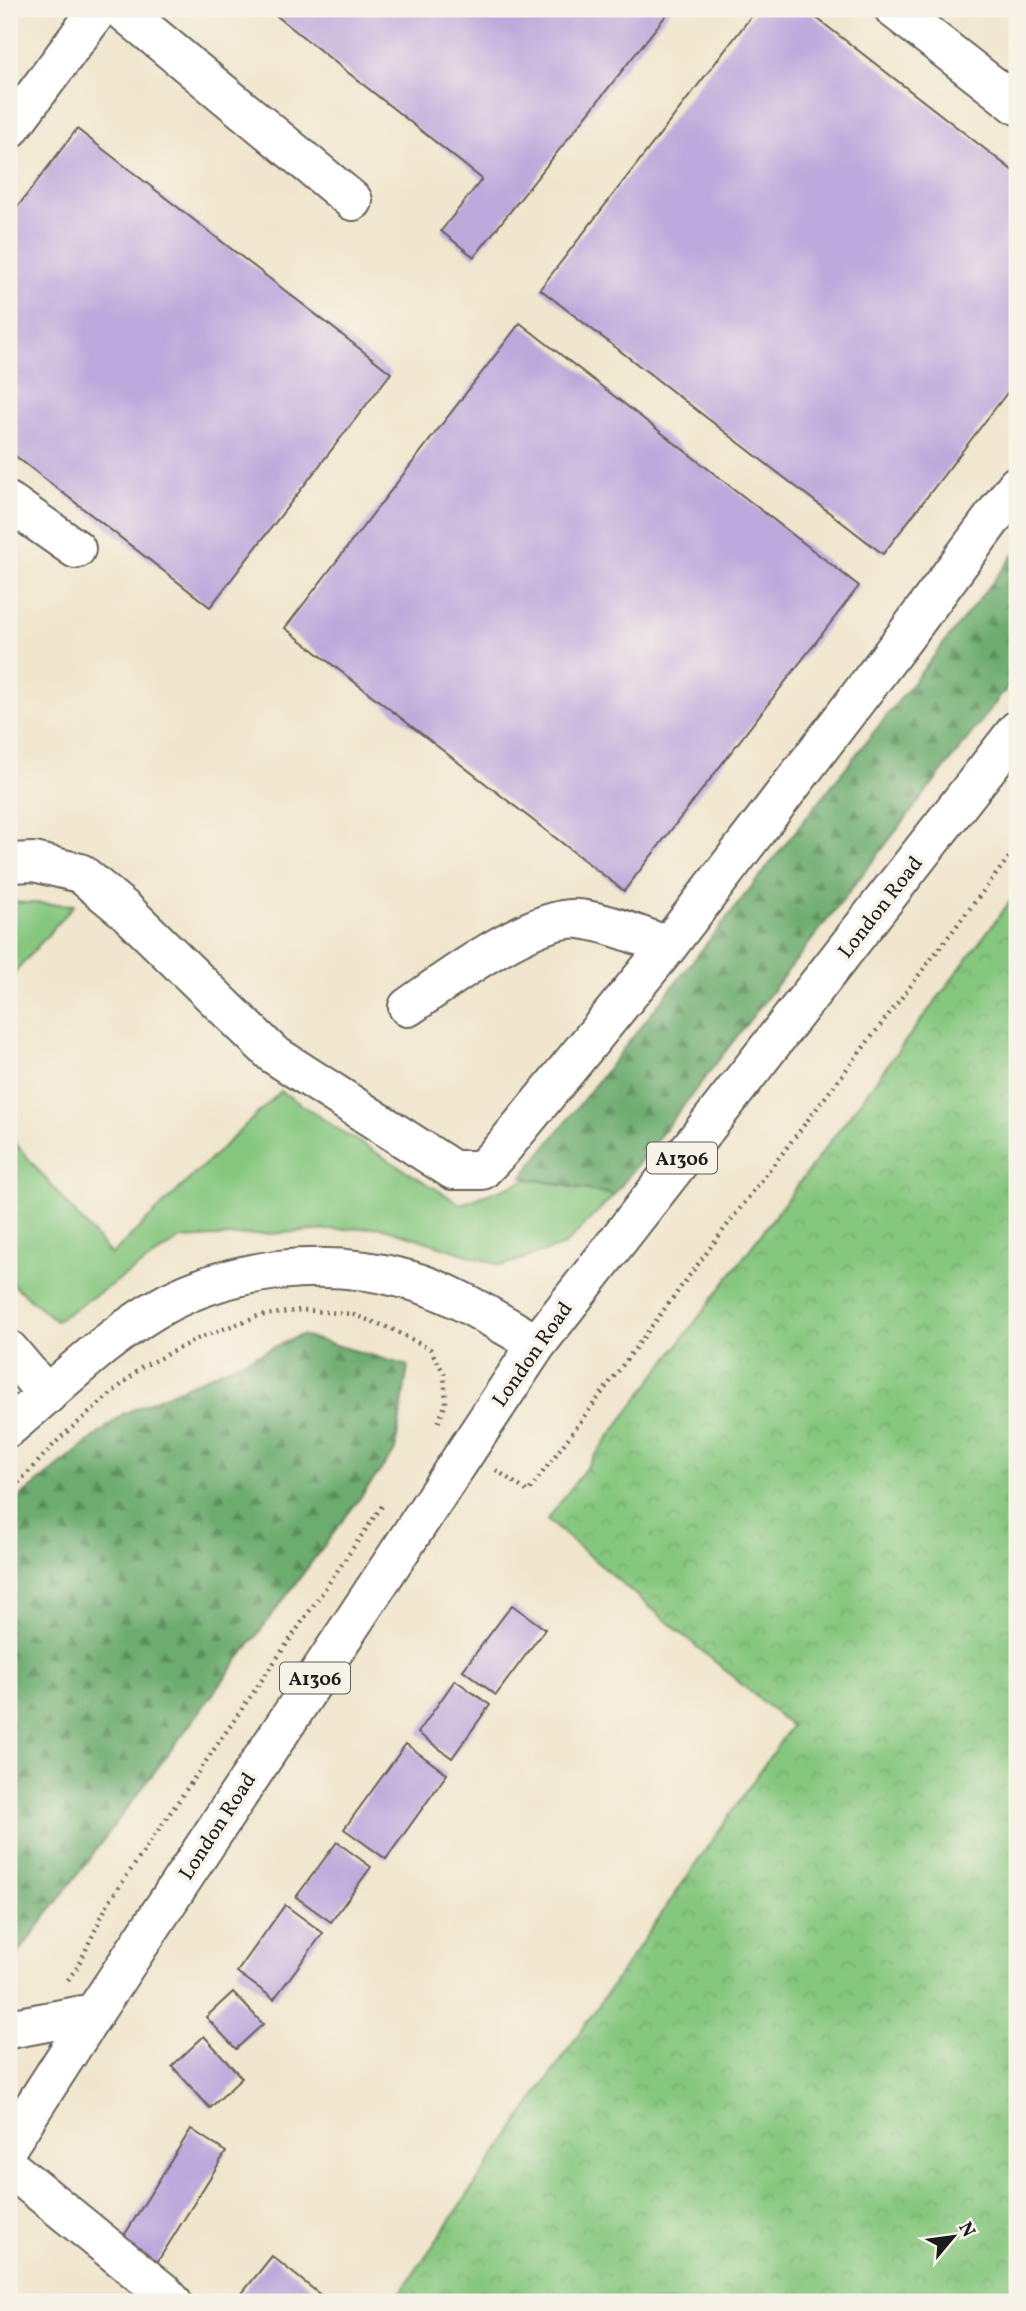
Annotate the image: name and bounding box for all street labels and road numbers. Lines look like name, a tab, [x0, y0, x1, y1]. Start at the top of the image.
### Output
street label: London Road	[832, 851, 930, 965]
road number: A1306	[647, 1142, 717, 1174]
street label: London Road	[486, 1296, 580, 1413]
road number: A1306	[280, 1662, 350, 1694]
street label: London Road	[173, 1767, 264, 1886]

